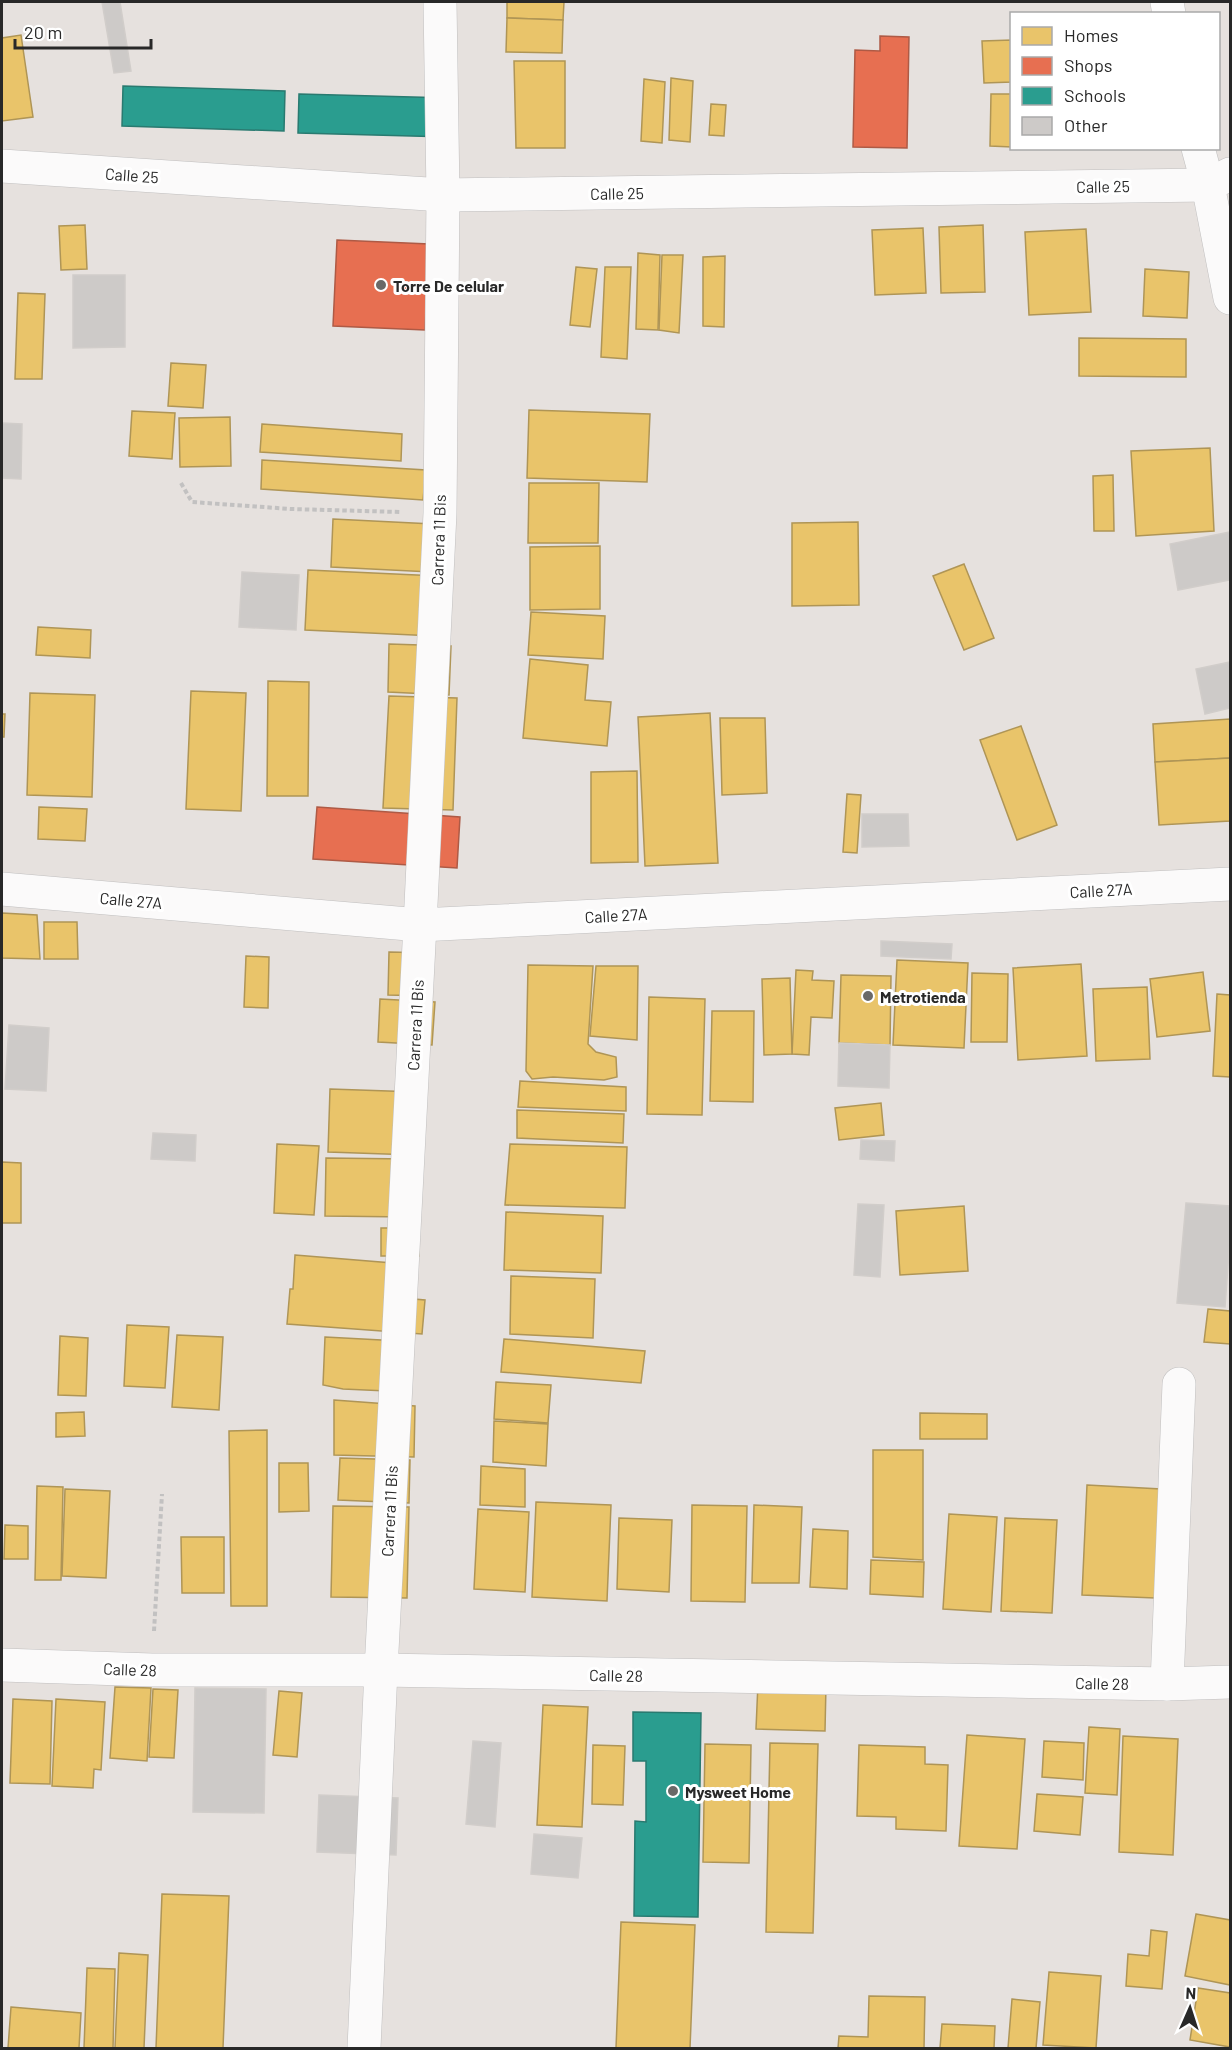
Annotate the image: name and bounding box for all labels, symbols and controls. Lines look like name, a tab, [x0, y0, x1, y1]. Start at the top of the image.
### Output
scale bar	[15, 12, 152, 50]
legend	[1010, 12, 1220, 150]
text: 20 m	[24, 21, 62, 43]
text: Homes	[1064, 24, 1118, 46]
text: Shops	[1064, 54, 1113, 76]
text: Schools	[1064, 84, 1126, 106]
text: Other	[1064, 114, 1108, 136]
street label: Calle 25	[105, 164, 159, 186]
street label: Calle 25	[1076, 176, 1130, 196]
street label: Calle 25	[590, 183, 644, 203]
place label: Torre De celular	[393, 276, 504, 295]
marker: Torre De celular	[374, 278, 388, 292]
street label: Carrera 11 Bis	[427, 494, 449, 586]
street label: Calle 27A	[1069, 879, 1133, 901]
street label: Calle 27A	[99, 888, 163, 912]
street label: Calle 27A	[584, 904, 648, 926]
street label: Carrera 11 Bis	[403, 979, 427, 1071]
place label: Metrotienda	[880, 987, 966, 1006]
marker: Metrotienda	[861, 989, 875, 1003]
street label: Carrera 11 Bis	[377, 1465, 401, 1557]
street label: Calle 28	[103, 1659, 157, 1679]
street label: Calle 28	[589, 1665, 643, 1685]
street label: Calle 28	[1075, 1673, 1129, 1693]
place label: Mysweet Home	[685, 1782, 791, 1801]
marker: Mysweet Home	[666, 1784, 680, 1798]
north arrow	[1160, 1978, 1220, 2038]
text: N	[1185, 1983, 1197, 2002]

